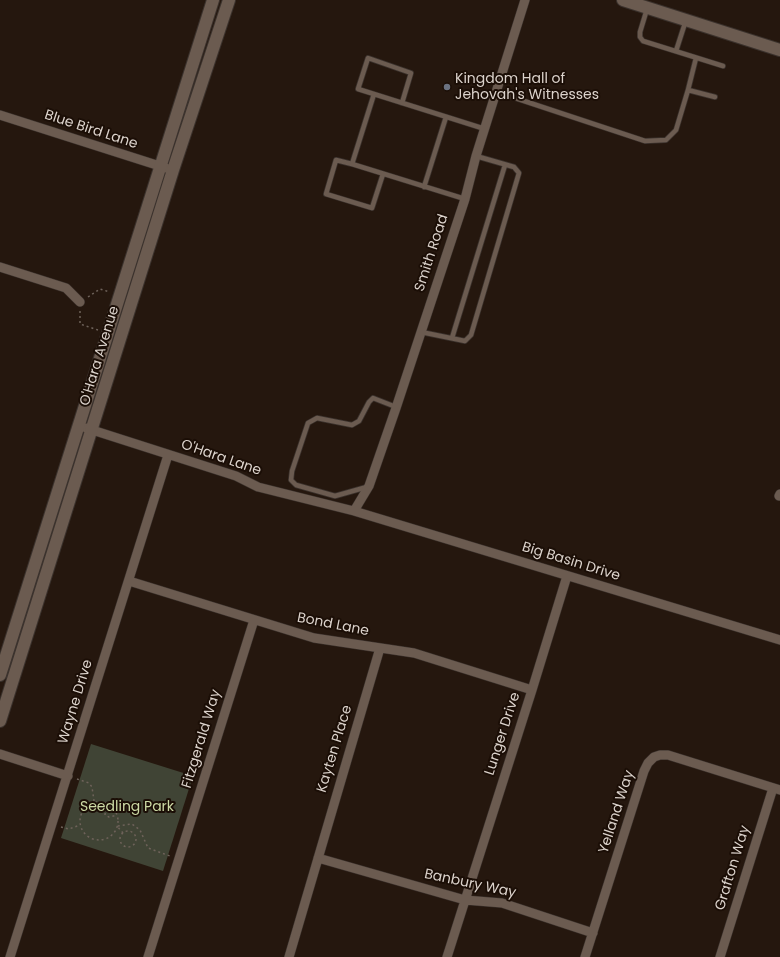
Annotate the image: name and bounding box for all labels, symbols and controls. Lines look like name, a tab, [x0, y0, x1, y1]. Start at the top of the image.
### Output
place label: Kingdom Hall of Jehovah's Witnesses	[455, 71, 599, 104]
marker: Kingdom Hall of Jehovah's Witnesses	[442, 82, 452, 92]
street label: Blue Bird Lane	[42, 107, 140, 153]
street label: Smith Road	[412, 212, 452, 294]
street label: O'Hara Avenue	[77, 304, 123, 408]
street label: O'Hara Lane	[179, 436, 263, 480]
street label: Big Basin Drive	[520, 539, 622, 585]
street label: Bond Lane	[296, 610, 370, 640]
street label: Wayne Drive	[55, 658, 97, 746]
street label: Fitzgerald Way	[179, 688, 225, 790]
street label: Lunger Drive	[482, 690, 524, 778]
street label: Kayten Place	[314, 703, 356, 795]
street label: Yelland Way	[596, 768, 638, 856]
park label: Seedling Park	[80, 799, 174, 815]
street label: Grafton Way	[712, 823, 754, 913]
street label: Banbury Way	[423, 866, 517, 902]

